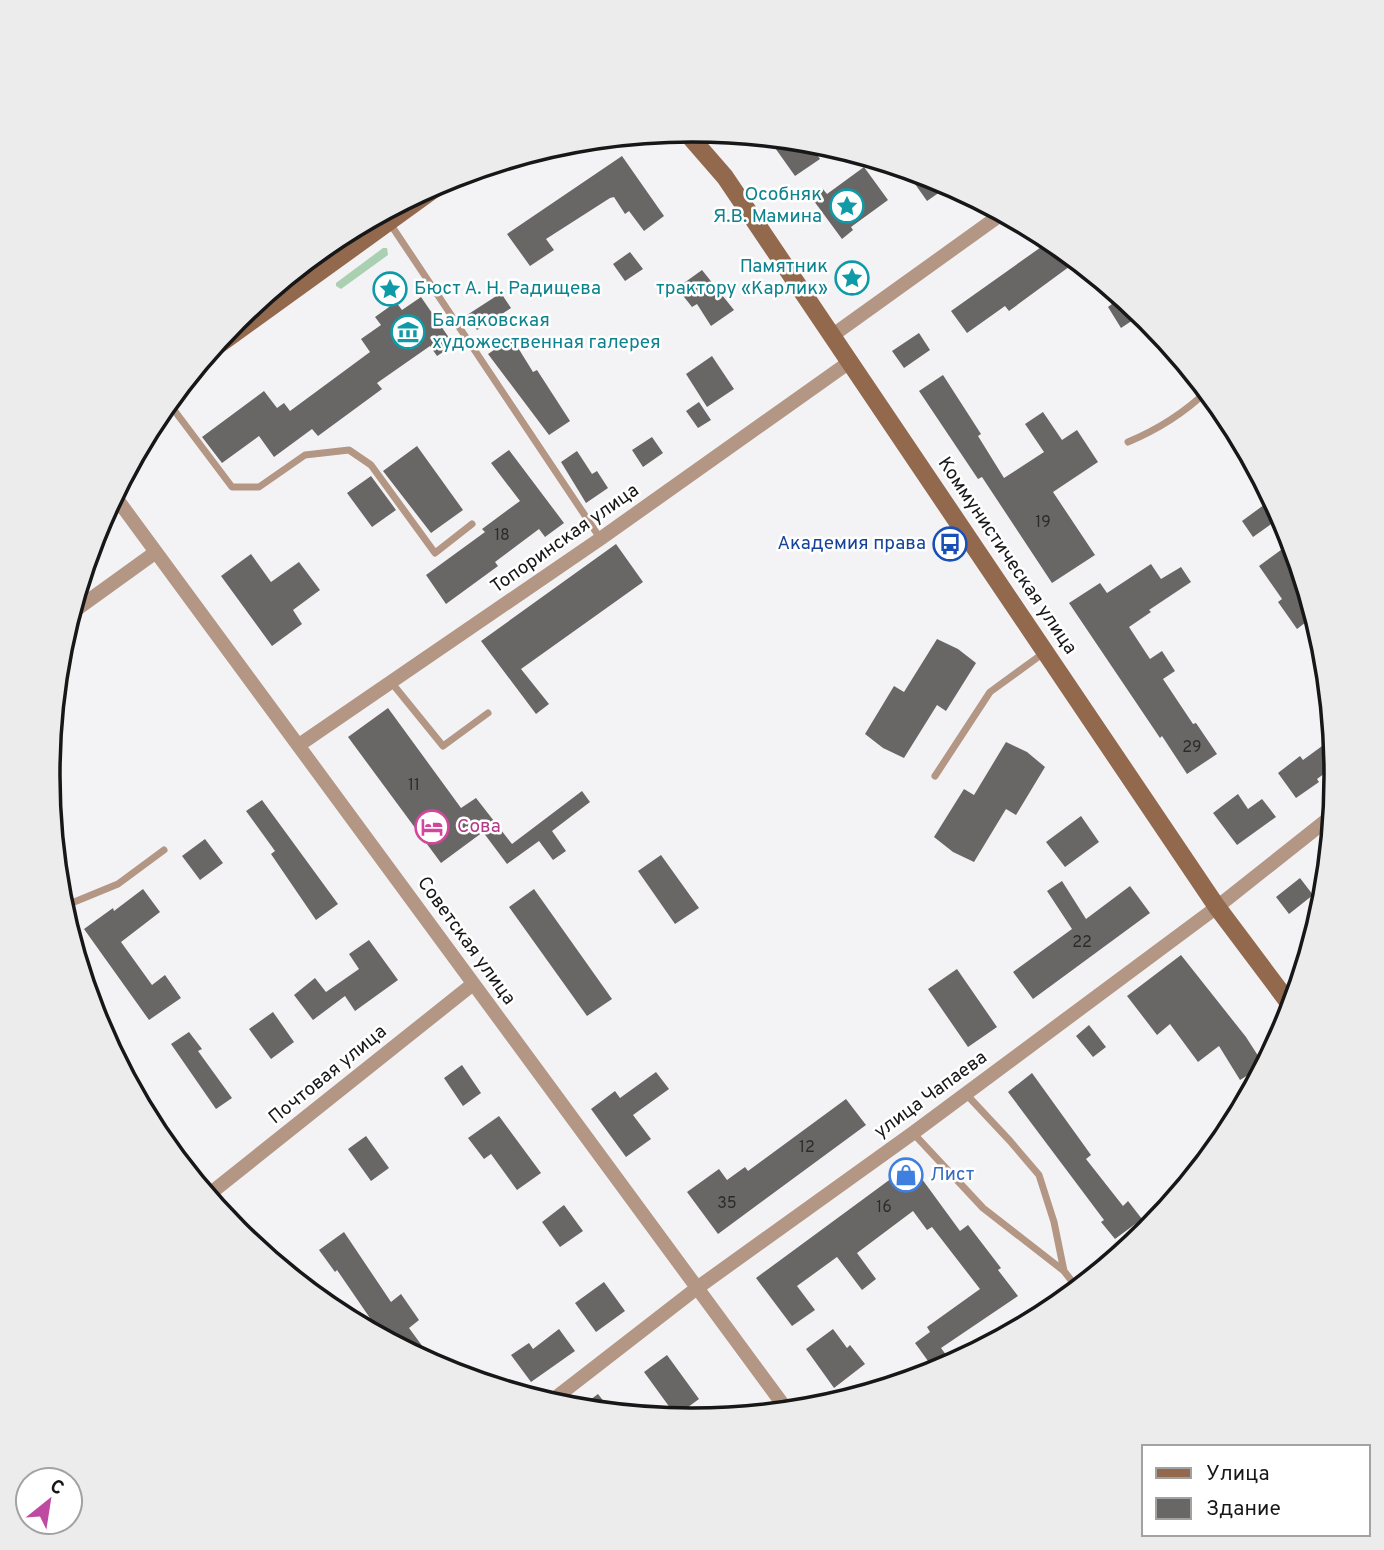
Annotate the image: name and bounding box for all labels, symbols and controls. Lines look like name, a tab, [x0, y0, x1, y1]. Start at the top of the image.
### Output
place label: Особняк Я.В. Мамина	[713, 183, 822, 229]
place icon: Особняк Я.В. Мамина	[828, 187, 866, 225]
place label: Памятник трактору «Карлик»	[656, 255, 828, 301]
place icon: Памятник трактору «Карлик»	[833, 259, 871, 297]
place icon: Бюст А. Н. Радищева	[371, 270, 409, 308]
place label: Бюст А. Н. Радищева	[414, 277, 601, 301]
place label: Балаковская художественная галерея	[432, 309, 661, 355]
museum icon: Балаковская художественная галерея	[389, 313, 427, 351]
street label: Коммунистическая улица	[932, 453, 1082, 659]
street label: Топоринская улица	[486, 479, 644, 599]
house number: 19	[1035, 513, 1051, 533]
bus stop icon: Академия права	[931, 525, 969, 563]
house number: 18	[494, 526, 510, 546]
place label: Академия права	[777, 532, 926, 556]
house number: 29	[1182, 738, 1202, 758]
house number: 11	[408, 776, 420, 796]
hotel icon: Сова	[413, 808, 451, 846]
place label: Сова	[457, 815, 501, 839]
street label: Советская улица	[411, 872, 521, 1010]
house number: 22	[1072, 933, 1092, 953]
street label: Почтовая улица	[264, 1020, 392, 1130]
street label: улица Чапаева	[870, 1046, 992, 1144]
house number: 12	[799, 1138, 815, 1158]
shop icon: Лист	[887, 1156, 925, 1194]
place label: Лист	[930, 1163, 975, 1187]
house number: 35	[717, 1194, 737, 1214]
house number: 16	[876, 1198, 892, 1218]
legend	[1142, 1445, 1370, 1536]
text: Улица	[1206, 1461, 1270, 1488]
north arrow	[14, 1466, 84, 1536]
text: С	[45, 1475, 68, 1501]
text: Здание	[1206, 1496, 1281, 1523]

